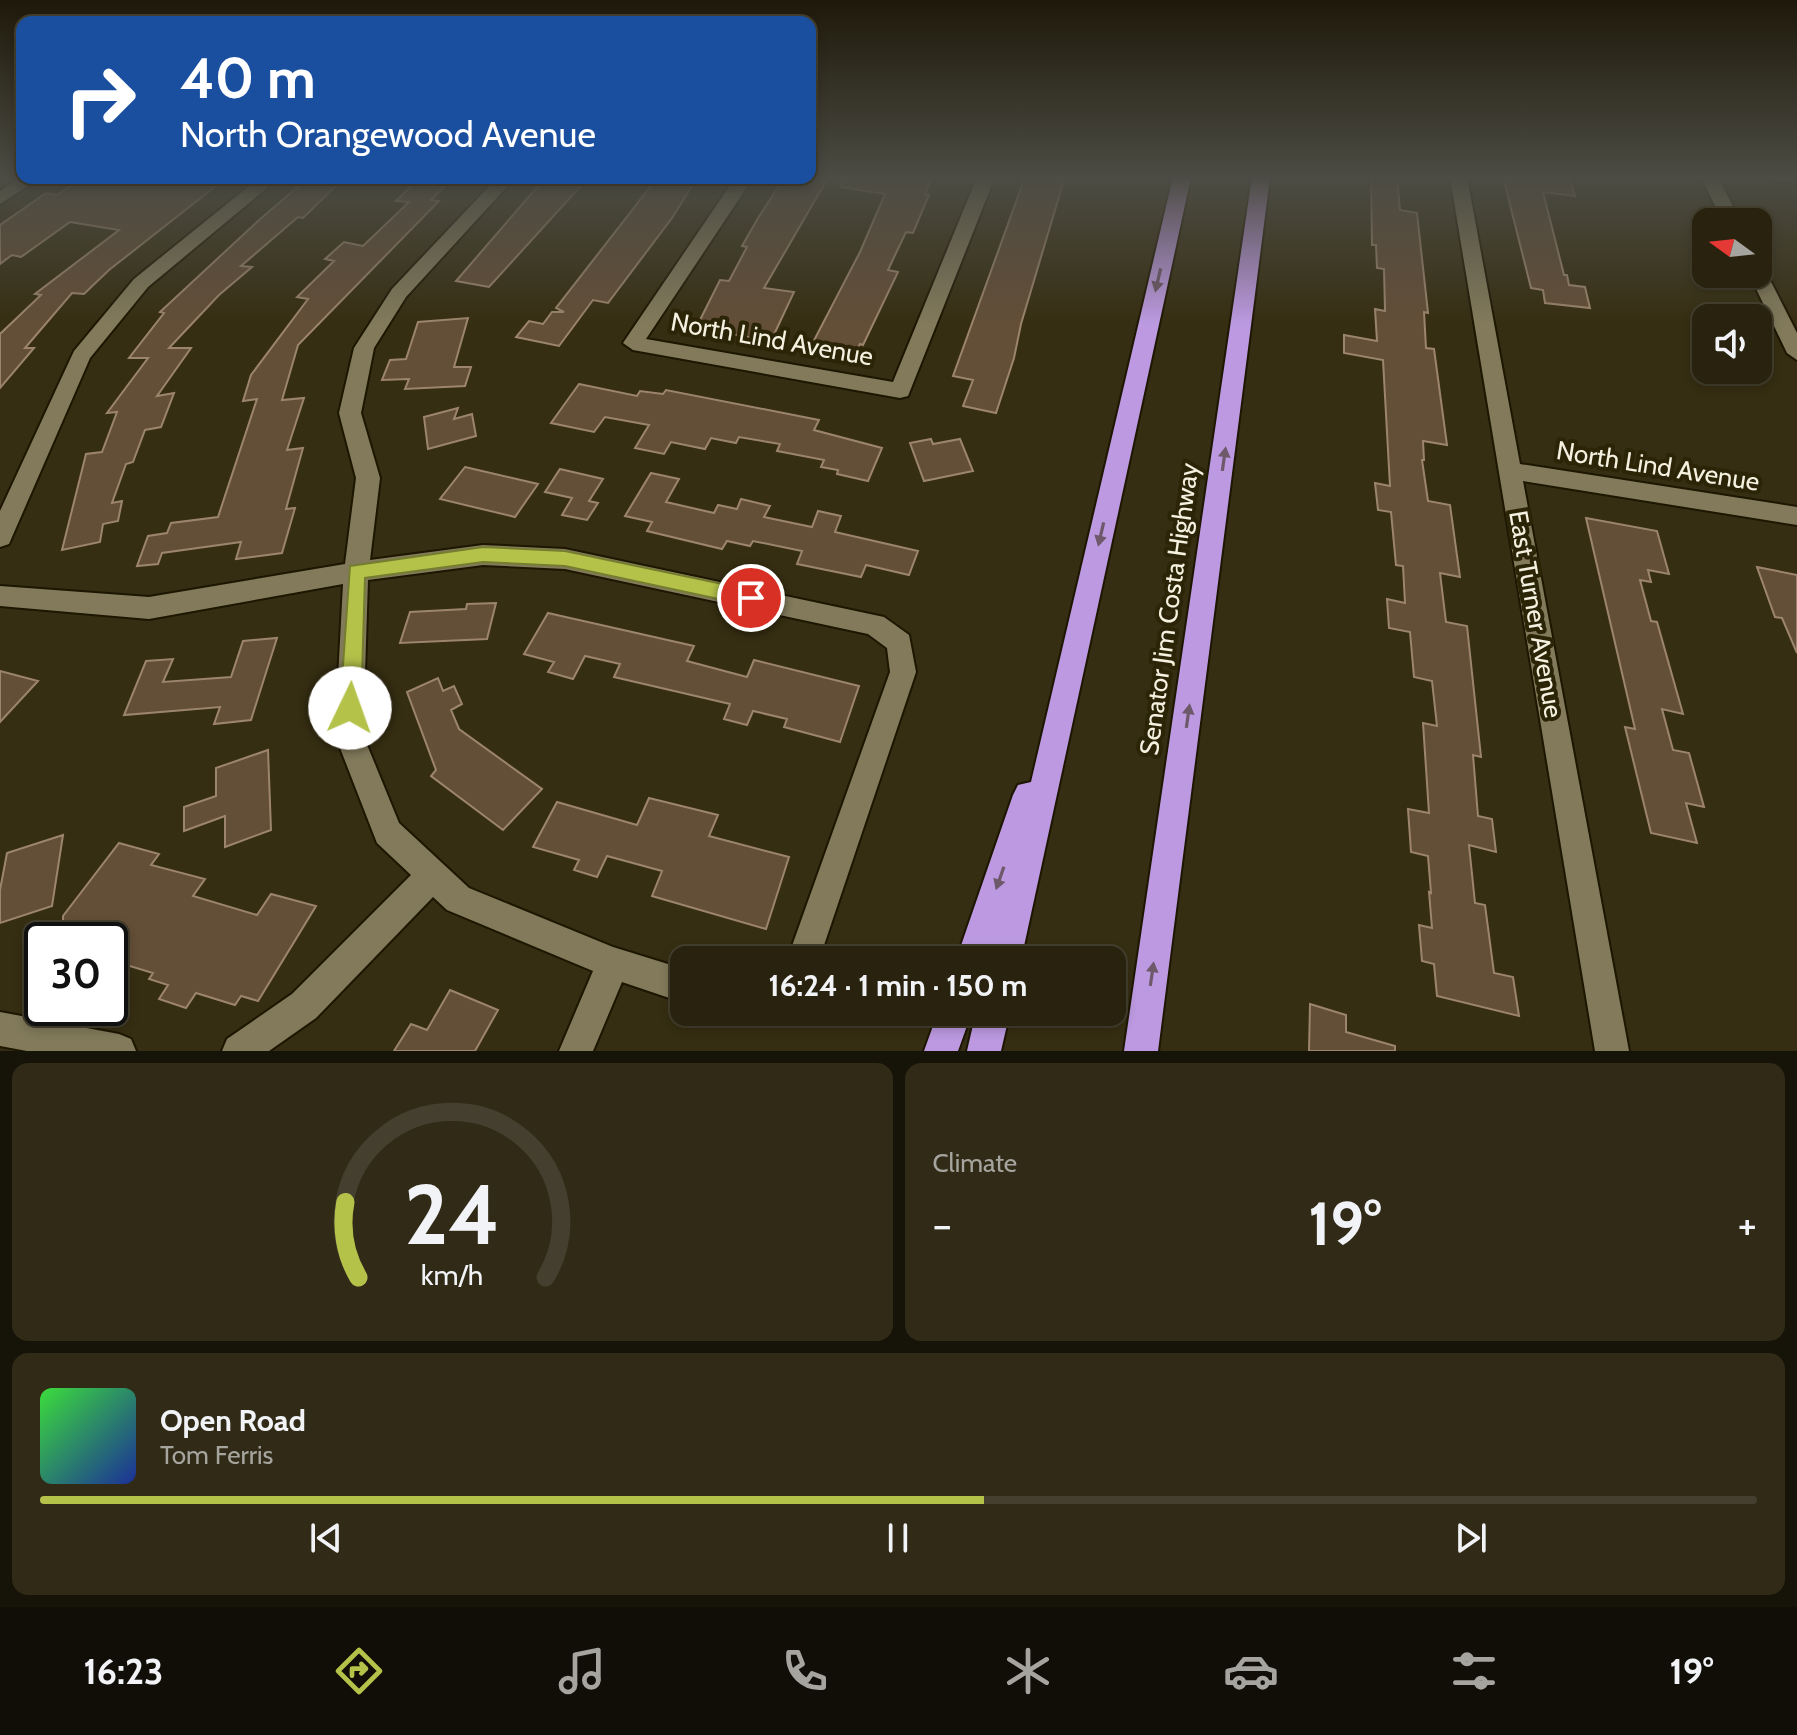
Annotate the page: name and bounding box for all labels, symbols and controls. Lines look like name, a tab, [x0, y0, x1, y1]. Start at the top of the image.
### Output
text: 40 m	[180, 44, 316, 112]
icon: right	[48, 48, 152, 152]
text: North Orangewood Avenue	[180, 112, 596, 156]
north arrow	[1692, 208, 1772, 288]
map controls	[1692, 208, 1772, 384]
one-way arrow	[1151, 268, 1164, 293]
button: sound	[1692, 304, 1772, 384]
street label: North Lind Avenue	[668, 305, 876, 373]
street label: North Lind Avenue	[1554, 434, 1762, 498]
one-way arrow	[1218, 446, 1231, 471]
street label: Senator Jim Costa Highway	[1133, 461, 1205, 757]
street label: East Turner Avenue	[1502, 508, 1570, 720]
one-way arrow	[1094, 521, 1107, 546]
pin	[717, 564, 785, 632]
icon: arrive	[729, 576, 773, 620]
position arrow	[308, 666, 392, 750]
one-way arrow	[1182, 703, 1195, 728]
one-way arrow	[993, 867, 1005, 891]
speed limit sign: 30	[24, 922, 128, 1026]
one-way arrow	[1146, 961, 1159, 986]
text: 16:24 · 1 min · 150 m	[769, 967, 1027, 1004]
text: Climate	[933, 1147, 1017, 1179]
text: 24	[404, 1164, 500, 1265]
text: 19°	[1308, 1187, 1381, 1260]
text: −	[933, 1198, 952, 1251]
text: +	[1738, 1198, 1757, 1251]
text: km/h	[421, 1257, 484, 1292]
text: Open Road	[160, 1402, 306, 1439]
text: Tom Ferris	[160, 1439, 273, 1471]
icon: previous	[304, 1516, 348, 1560]
icon: pause	[876, 1516, 920, 1560]
icon: next	[1449, 1516, 1493, 1560]
icon: directions	[331, 1643, 387, 1699]
icon: music	[554, 1643, 610, 1699]
icon: phone	[777, 1643, 833, 1699]
icon: climate	[1000, 1643, 1056, 1699]
icon: car	[1223, 1643, 1279, 1699]
icon: filters	[1446, 1643, 1502, 1699]
text: 16:23	[84, 1649, 164, 1693]
text: 19°	[1669, 1649, 1713, 1693]

